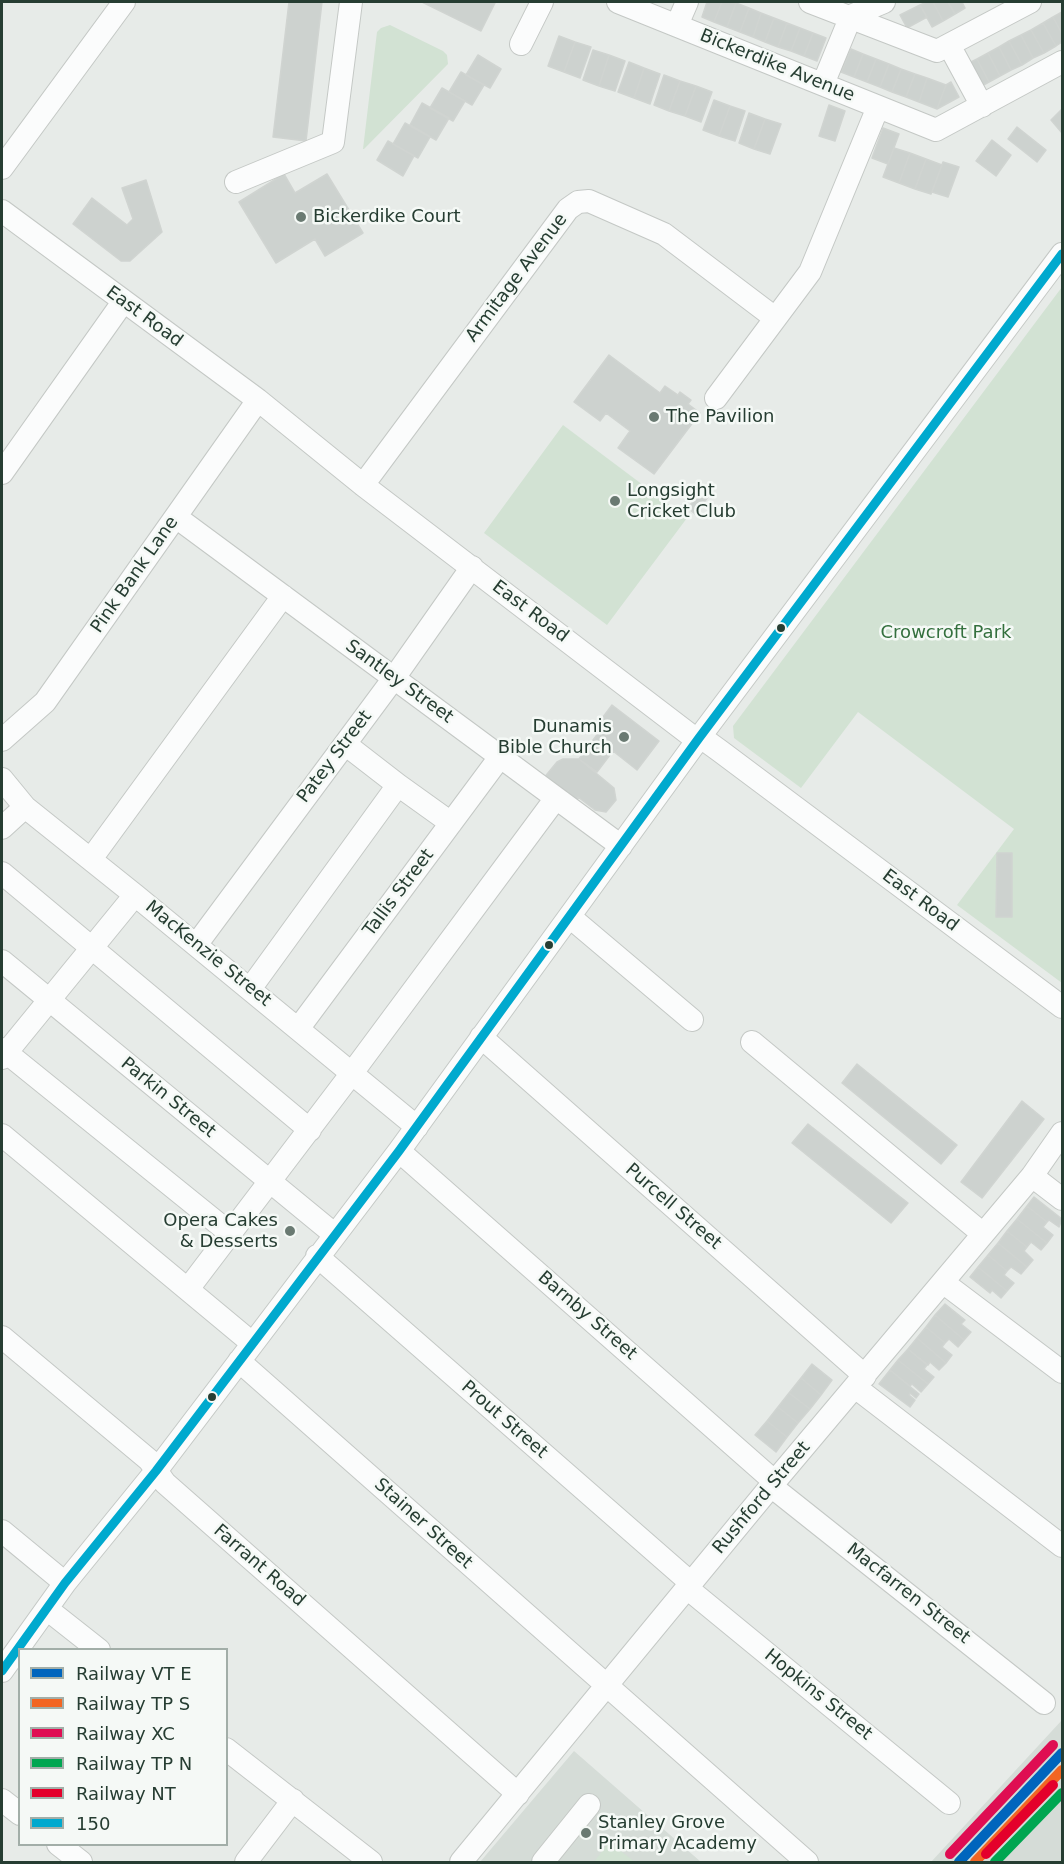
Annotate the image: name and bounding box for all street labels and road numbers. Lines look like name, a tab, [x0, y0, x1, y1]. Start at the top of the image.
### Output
street label: Bickerdike Avenue	[696, 25, 858, 107]
street label: Armitage Avenue	[462, 210, 572, 346]
street label: East Road	[101, 282, 187, 352]
street label: Pink Bank Lane	[87, 512, 183, 638]
street label: East Road	[488, 576, 572, 648]
street label: Santley Street	[341, 636, 457, 728]
street label: Patey Street	[293, 706, 377, 808]
street label: Tallis Street	[359, 845, 439, 941]
street label: East Road	[878, 865, 962, 937]
street label: MacKenzie Street	[141, 897, 275, 1011]
street label: Parkin Street	[116, 1053, 220, 1143]
street label: Purcell Street	[621, 1159, 725, 1255]
street label: Barnby Street	[533, 1267, 641, 1365]
street label: Prout Street	[456, 1377, 552, 1463]
street label: Rushford Street	[709, 1437, 815, 1559]
street label: Stainer Street	[369, 1474, 477, 1574]
street label: Farrant Road	[209, 1520, 309, 1612]
street label: Macfarren Street	[842, 1539, 974, 1649]
street label: Hopkins Street	[760, 1645, 876, 1745]

